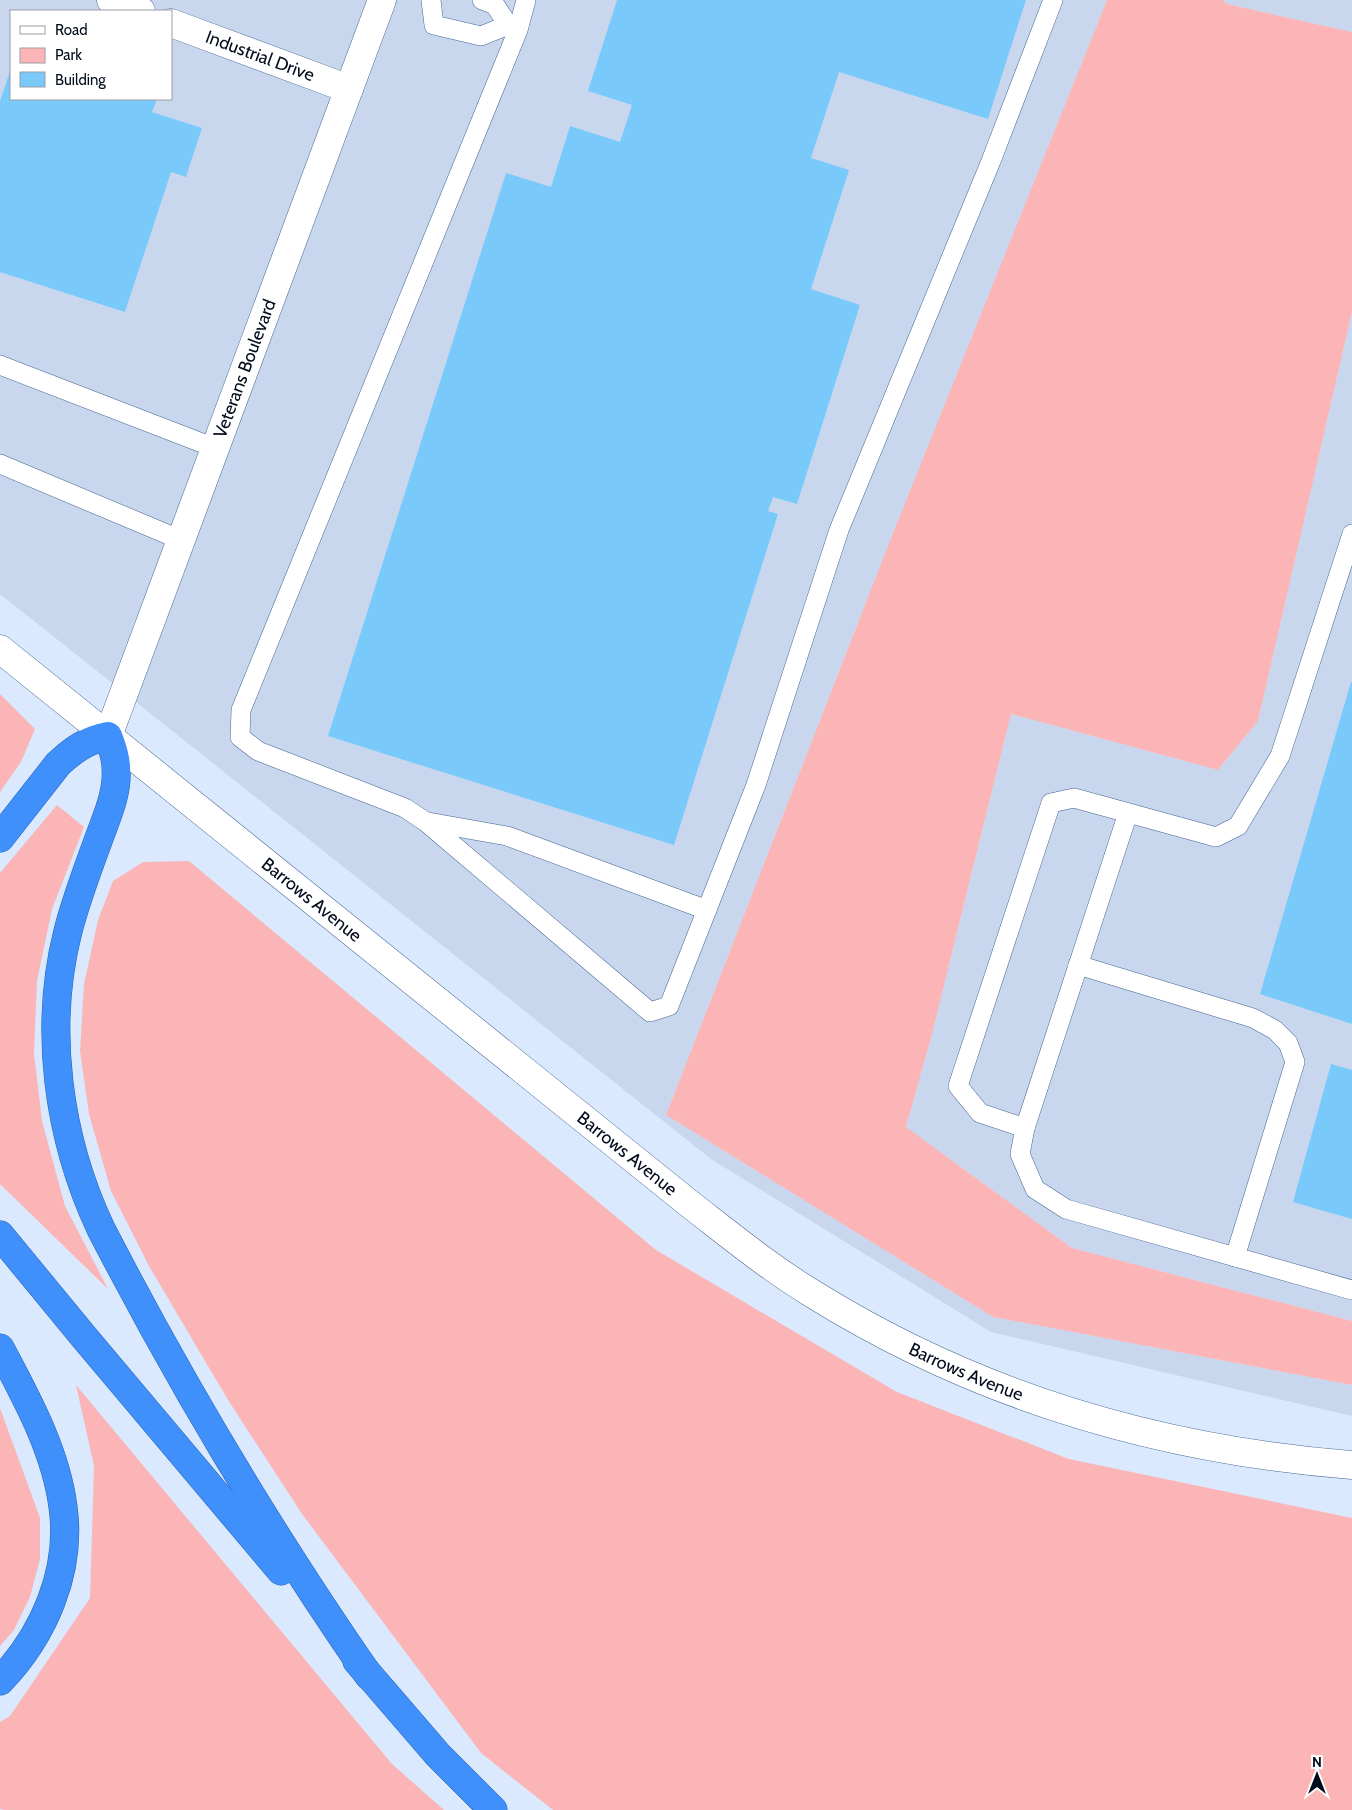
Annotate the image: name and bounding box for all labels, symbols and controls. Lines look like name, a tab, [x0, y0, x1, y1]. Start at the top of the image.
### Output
legend	[10, 10, 172, 100]
text: Road	[55, 21, 88, 39]
street label: Industrial Drive	[203, 26, 318, 86]
text: Park	[55, 46, 82, 64]
text: Building	[55, 71, 106, 89]
street label: Veterans Boulevard	[209, 296, 281, 441]
street label: Barrows Avenue	[257, 853, 366, 947]
street label: Barrows Avenue	[573, 1107, 682, 1200]
street label: Barrows Avenue	[905, 1338, 1026, 1406]
north arrow	[1292, 1750, 1342, 1800]
text: N	[1312, 1753, 1322, 1771]

